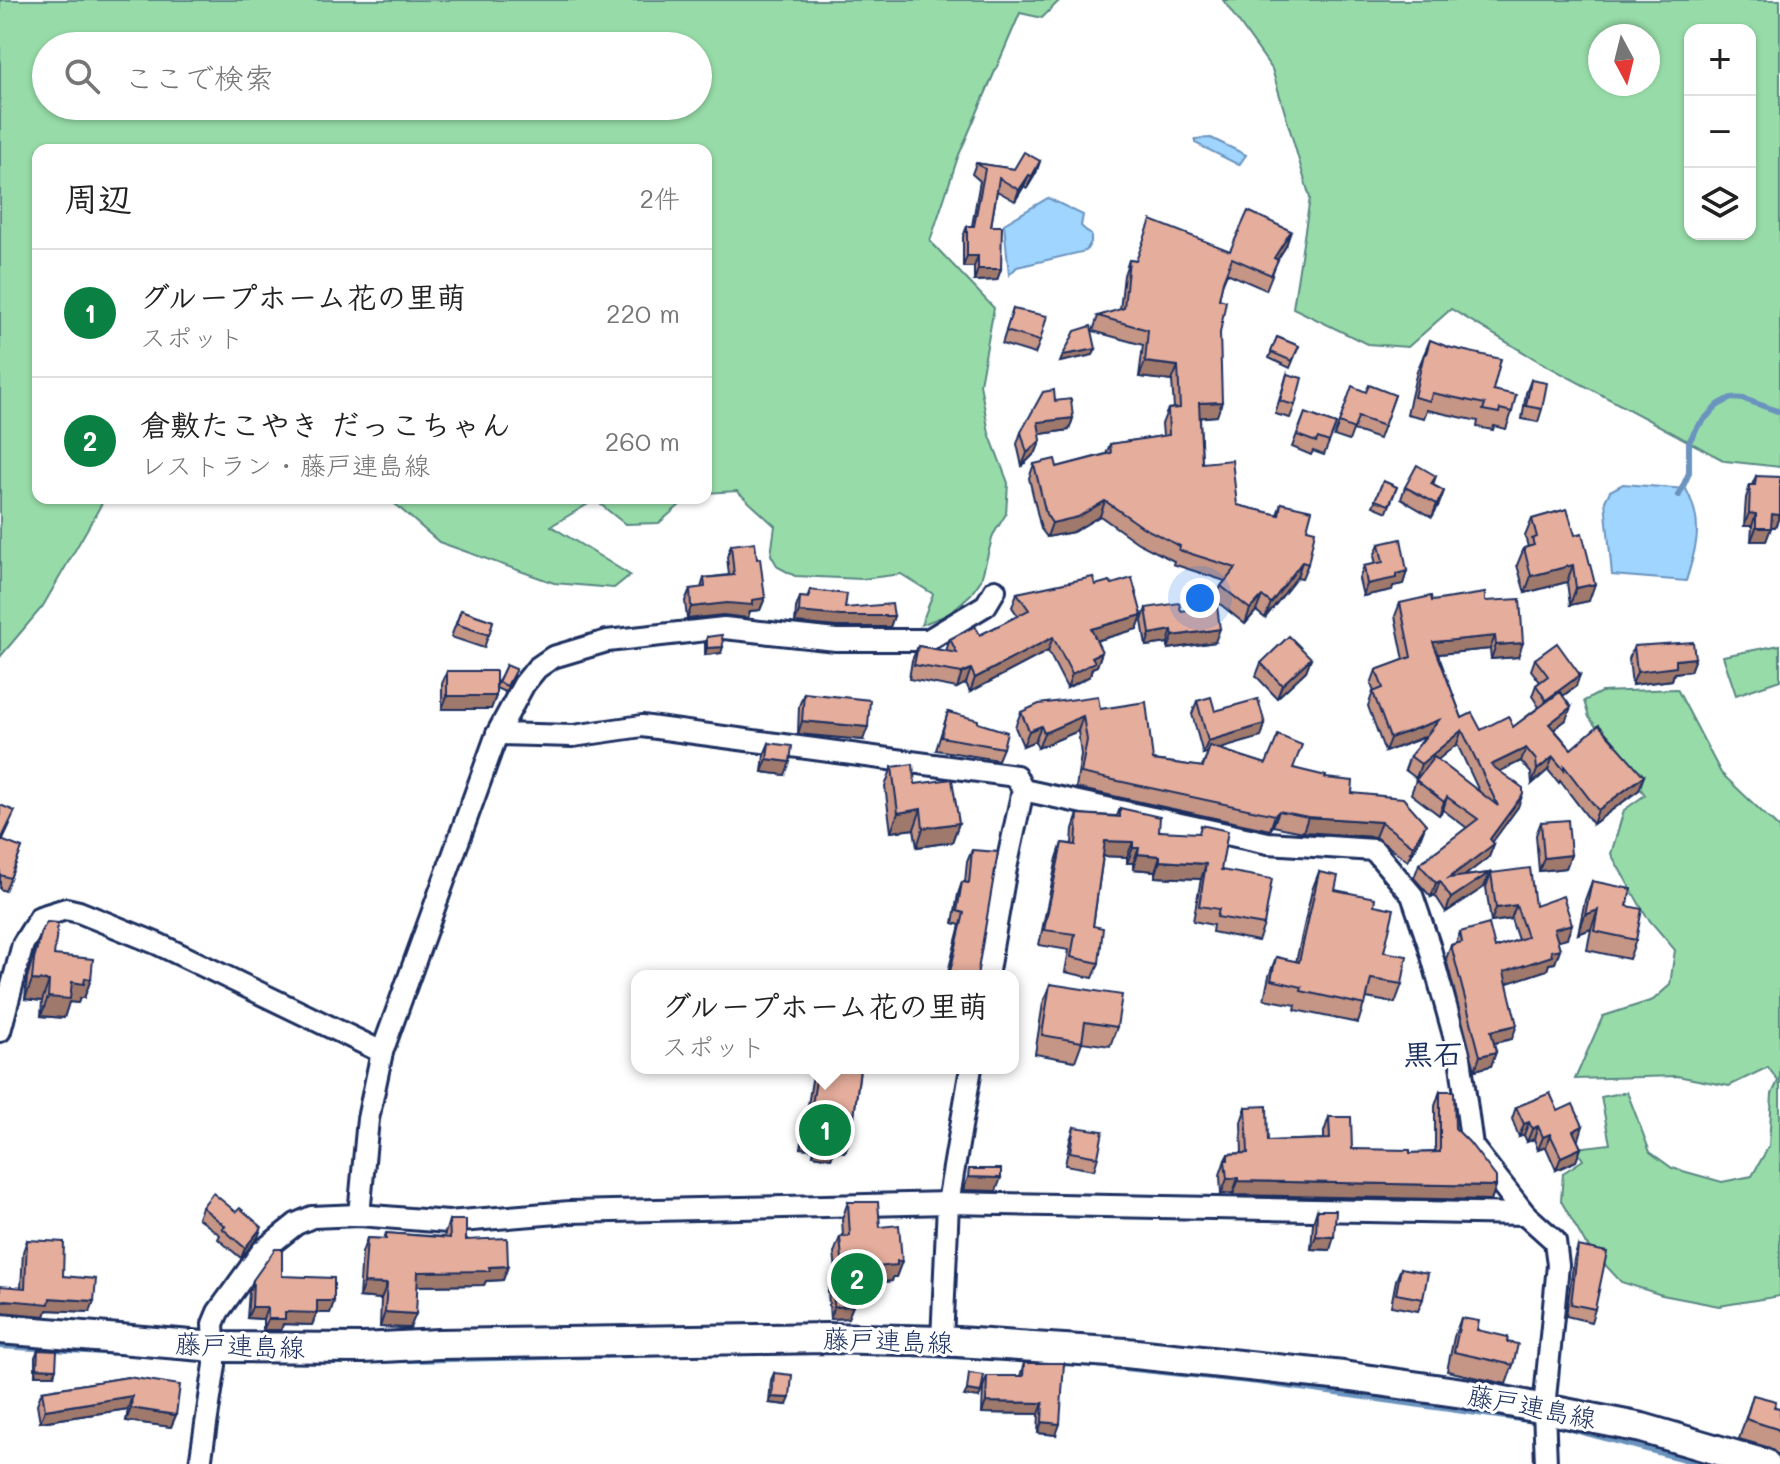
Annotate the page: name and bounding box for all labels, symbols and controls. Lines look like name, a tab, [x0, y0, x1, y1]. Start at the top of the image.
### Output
north arrow	[1588, 24, 1660, 96]
map controls	[1684, 24, 1756, 240]
button: +	[1684, 24, 1756, 96]
search box	[32, 32, 712, 120]
icon: search	[60, 54, 104, 98]
text: ここで検索	[124, 57, 274, 97]
button: −	[1684, 96, 1756, 168]
button: layers	[1684, 168, 1756, 240]
text: 周辺	[64, 175, 132, 220]
text: 2件	[640, 181, 680, 215]
text: グループホーム花の里萌	[140, 276, 466, 316]
text: 1	[84, 296, 96, 330]
text: 220 m	[606, 296, 680, 330]
text: スポット	[140, 320, 244, 354]
text: 倉敷たこやき だっこちゃん	[140, 404, 511, 444]
text: 2	[83, 424, 97, 458]
text: 260 m	[605, 424, 680, 458]
text: レストラン · 藤戸連島線	[140, 448, 430, 482]
your location	[1180, 578, 1220, 618]
popup	[631, 970, 1019, 1074]
text: グループホーム花の里萌	[662, 985, 988, 1025]
text: スポット	[662, 1029, 766, 1063]
district label: 黒石	[1403, 1033, 1463, 1073]
pin: 1	[799, 1100, 851, 1160]
pin: 2	[831, 1249, 883, 1309]
street label: 藤戸連島線	[822, 1321, 954, 1359]
street label: 藤戸連島線	[174, 1326, 306, 1364]
street label: 藤戸連島線	[1465, 1377, 1599, 1435]

